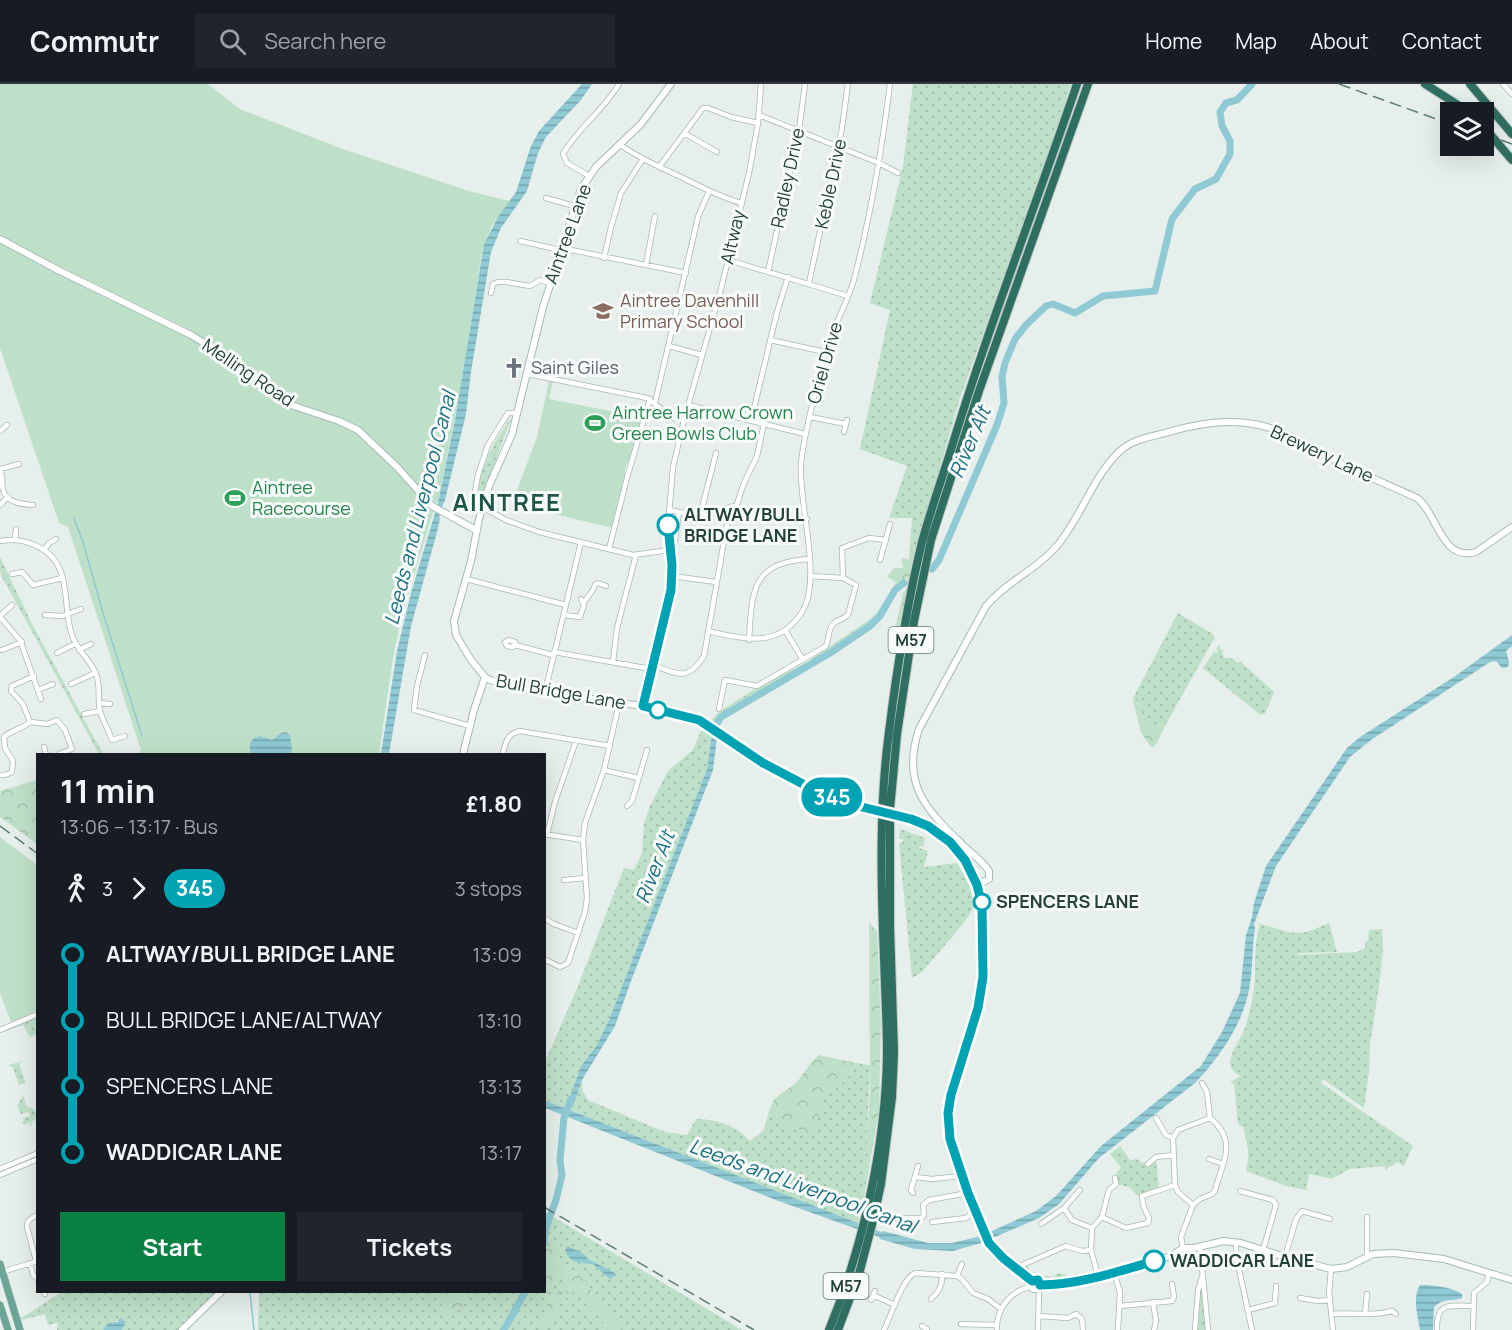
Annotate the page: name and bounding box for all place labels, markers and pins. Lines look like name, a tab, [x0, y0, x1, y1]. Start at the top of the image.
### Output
place label: Aintree Davenhill Primary School	[620, 288, 759, 333]
school or university icon: Aintree Davenhill Primary School	[591, 299, 615, 323]
place label: Saint Giles	[531, 355, 619, 379]
church icon: Saint Giles	[502, 356, 526, 380]
place label: Aintree Harrow Crown Green Bowls Club	[612, 400, 793, 445]
sports icon: Aintree Harrow Crown Green Bowls Club	[583, 411, 607, 435]
place label: Aintree Racecourse	[252, 475, 351, 520]
sports icon: Aintree Racecourse	[223, 486, 247, 510]
place label: ALTWAY/BULL BRIDGE LANE	[684, 502, 805, 547]
marker: ALTWAY/BULL BRIDGE LANE	[657, 514, 679, 536]
unlabelled marker	[649, 701, 667, 719]
place label: SPENCERS LANE	[996, 889, 1139, 913]
marker: SPENCERS LANE	[973, 893, 991, 911]
place label: WADDICAR LANE	[1170, 1248, 1314, 1272]
marker: WADDICAR LANE	[1143, 1250, 1165, 1272]

